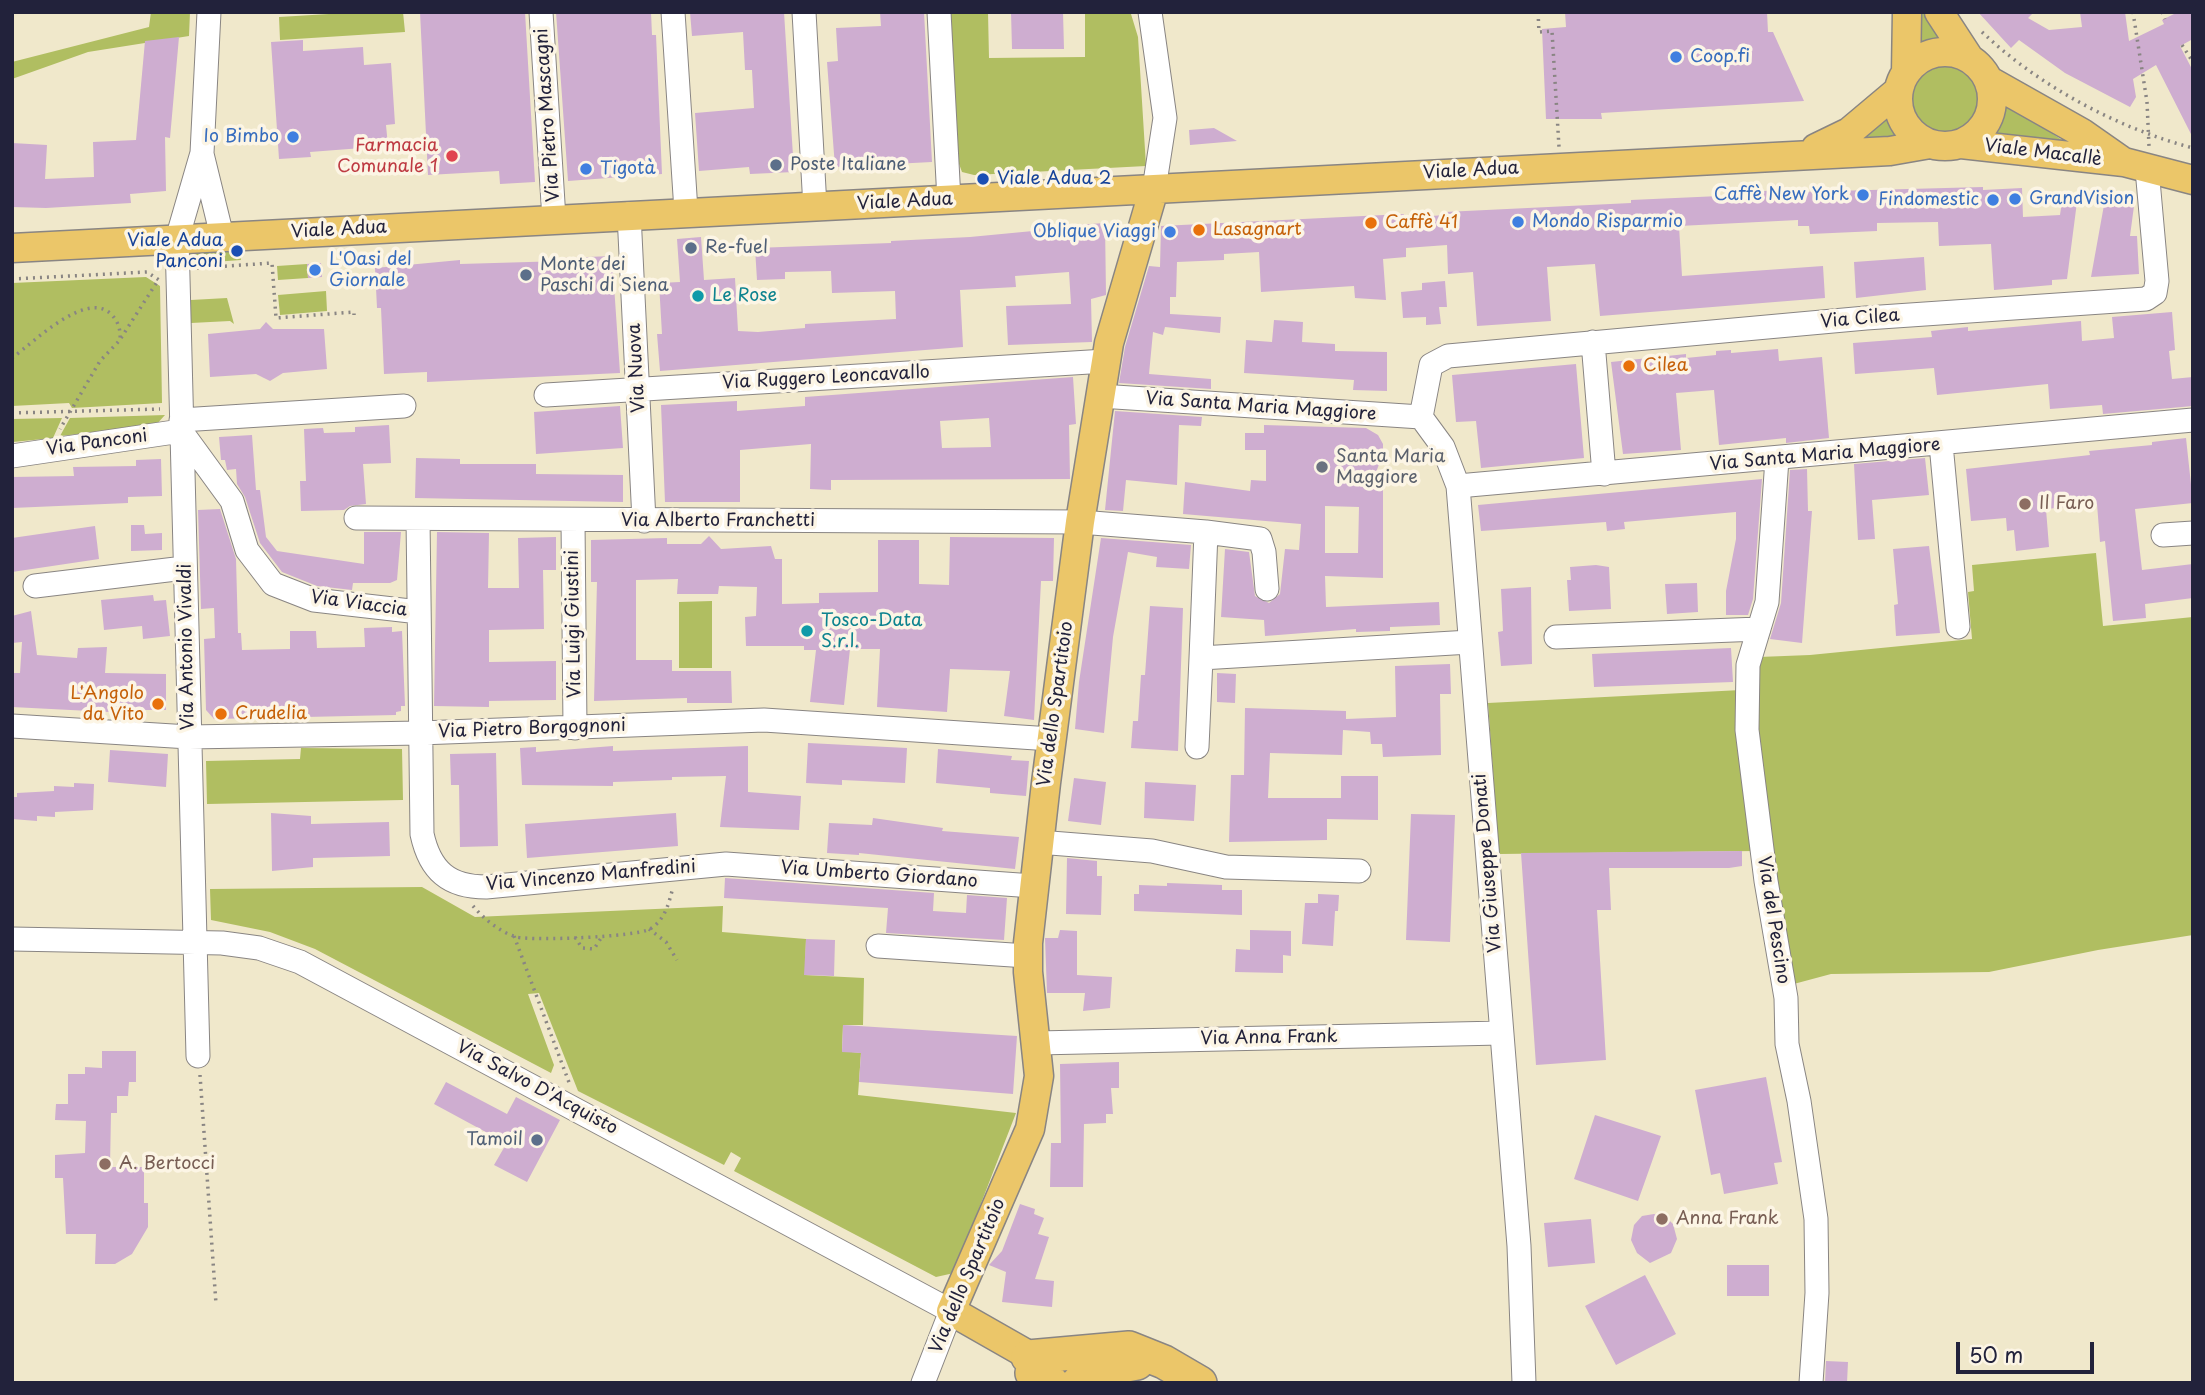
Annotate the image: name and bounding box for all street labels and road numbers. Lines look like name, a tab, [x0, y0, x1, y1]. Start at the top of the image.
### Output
street label: Via Pietro Mascagni	[531, 28, 565, 202]
street label: Viale Macallè	[1983, 135, 2103, 171]
street label: Viale Adua	[1423, 158, 1519, 184]
street label: Viale Adua	[857, 189, 953, 215]
street label: Viale Adua	[291, 217, 387, 243]
street label: Via Cilea	[1820, 305, 1900, 333]
street label: Via Nuova	[624, 323, 650, 413]
street label: Via Ruggero Leoncavallo	[722, 362, 930, 394]
street label: Via Santa Maria Maggiore	[1145, 388, 1377, 426]
street label: Via Panconi	[45, 425, 149, 461]
street label: Via Santa Maria Maggiore	[1709, 434, 1941, 476]
street label: Via Alberto Franchetti	[621, 510, 815, 532]
street label: Via Luigi Giustini	[562, 550, 586, 698]
street label: Via Antonio Vivaldi	[175, 563, 199, 731]
street label: Via Viaccia	[309, 587, 409, 621]
street label: Via dello Spartitoio	[1034, 620, 1078, 788]
street label: Via Pietro Borgognoni	[438, 715, 626, 743]
street label: Via Giuseppe Donati	[1469, 772, 1507, 954]
street label: Via del Pescino	[1752, 855, 1794, 985]
street label: Via Vincenzo Manfredini	[485, 856, 697, 896]
street label: Via Umberto Giordano	[780, 857, 978, 893]
street label: Via Anna Frank	[1200, 1026, 1338, 1050]
street label: Via Salvo D'Acquisto	[453, 1036, 621, 1140]
street label: Via dello Spartitoio	[926, 1195, 1010, 1357]

